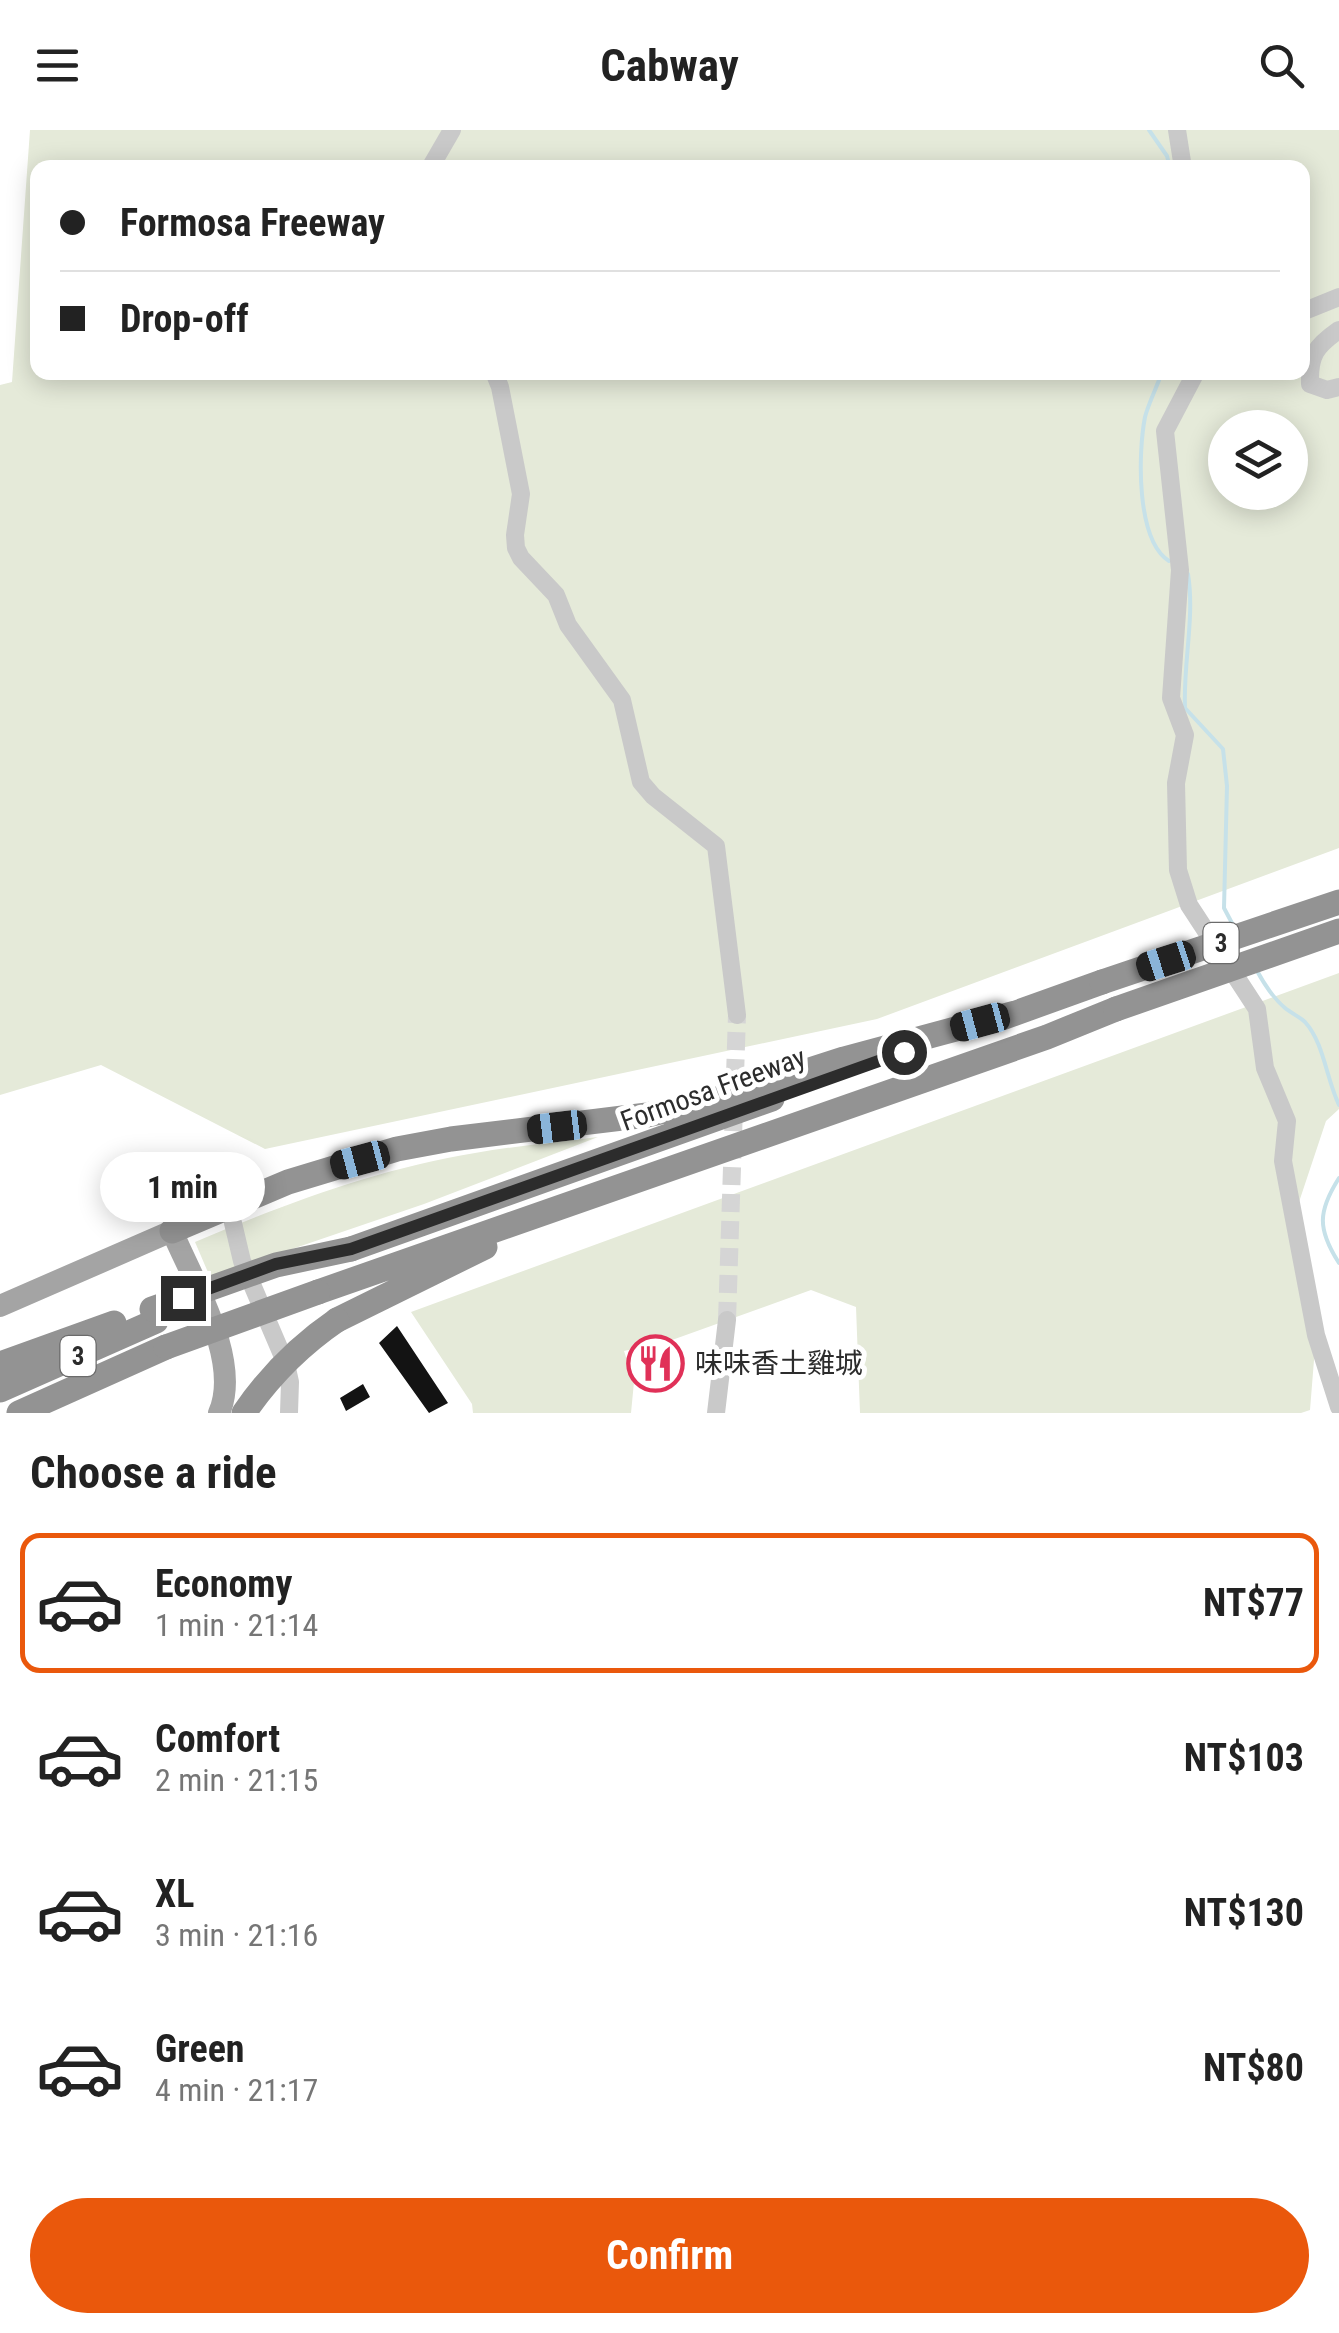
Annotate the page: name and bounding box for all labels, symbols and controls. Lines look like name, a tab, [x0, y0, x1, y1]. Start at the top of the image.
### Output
icon: menu	[30, 38, 85, 93]
icon: search	[1254, 38, 1309, 93]
text: Cabway	[600, 39, 739, 92]
text: Formosa Freeway	[120, 201, 385, 245]
text: Drop-off	[120, 297, 249, 341]
map controls	[1208, 410, 1308, 510]
button: layers	[1208, 410, 1308, 510]
road number: 3	[1204, 923, 1238, 963]
car	[1133, 937, 1199, 985]
car	[947, 1000, 1013, 1044]
route start	[882, 1030, 927, 1075]
street label: Formosa Freeway	[616, 1040, 810, 1138]
car	[525, 1108, 589, 1146]
car	[327, 1138, 393, 1182]
callout: 1 min	[100, 1153, 266, 1223]
text: 1 min	[147, 1168, 218, 1206]
route end	[161, 1276, 206, 1321]
restaurant icon: 味味香土雞城	[626, 1333, 686, 1393]
road number: 3	[60, 1336, 96, 1376]
place label: 味味香土雞城	[695, 1347, 863, 1380]
text: Choose a ride	[30, 1446, 277, 1499]
icon: car	[35, 1558, 125, 1648]
text: Economy	[155, 1562, 292, 1606]
text: NT$77	[1203, 1581, 1304, 1625]
text: 1 min · 21:14	[155, 1606, 318, 1644]
icon: car	[35, 1713, 125, 1803]
text: Comfort	[155, 1717, 280, 1761]
text: NT$103	[1184, 1736, 1304, 1780]
text: 2 min · 21:15	[155, 1761, 318, 1799]
icon: car	[35, 1868, 125, 1958]
text: XL	[155, 1872, 194, 1916]
text: NT$130	[1184, 1891, 1304, 1935]
text: 3 min · 21:16	[155, 1916, 318, 1954]
icon: car	[35, 2023, 125, 2113]
text: Green	[155, 2027, 245, 2071]
text: NT$80	[1203, 2046, 1304, 2090]
text: 4 min · 21:17	[155, 2071, 318, 2109]
button: Confirm	[30, 2198, 1309, 2313]

